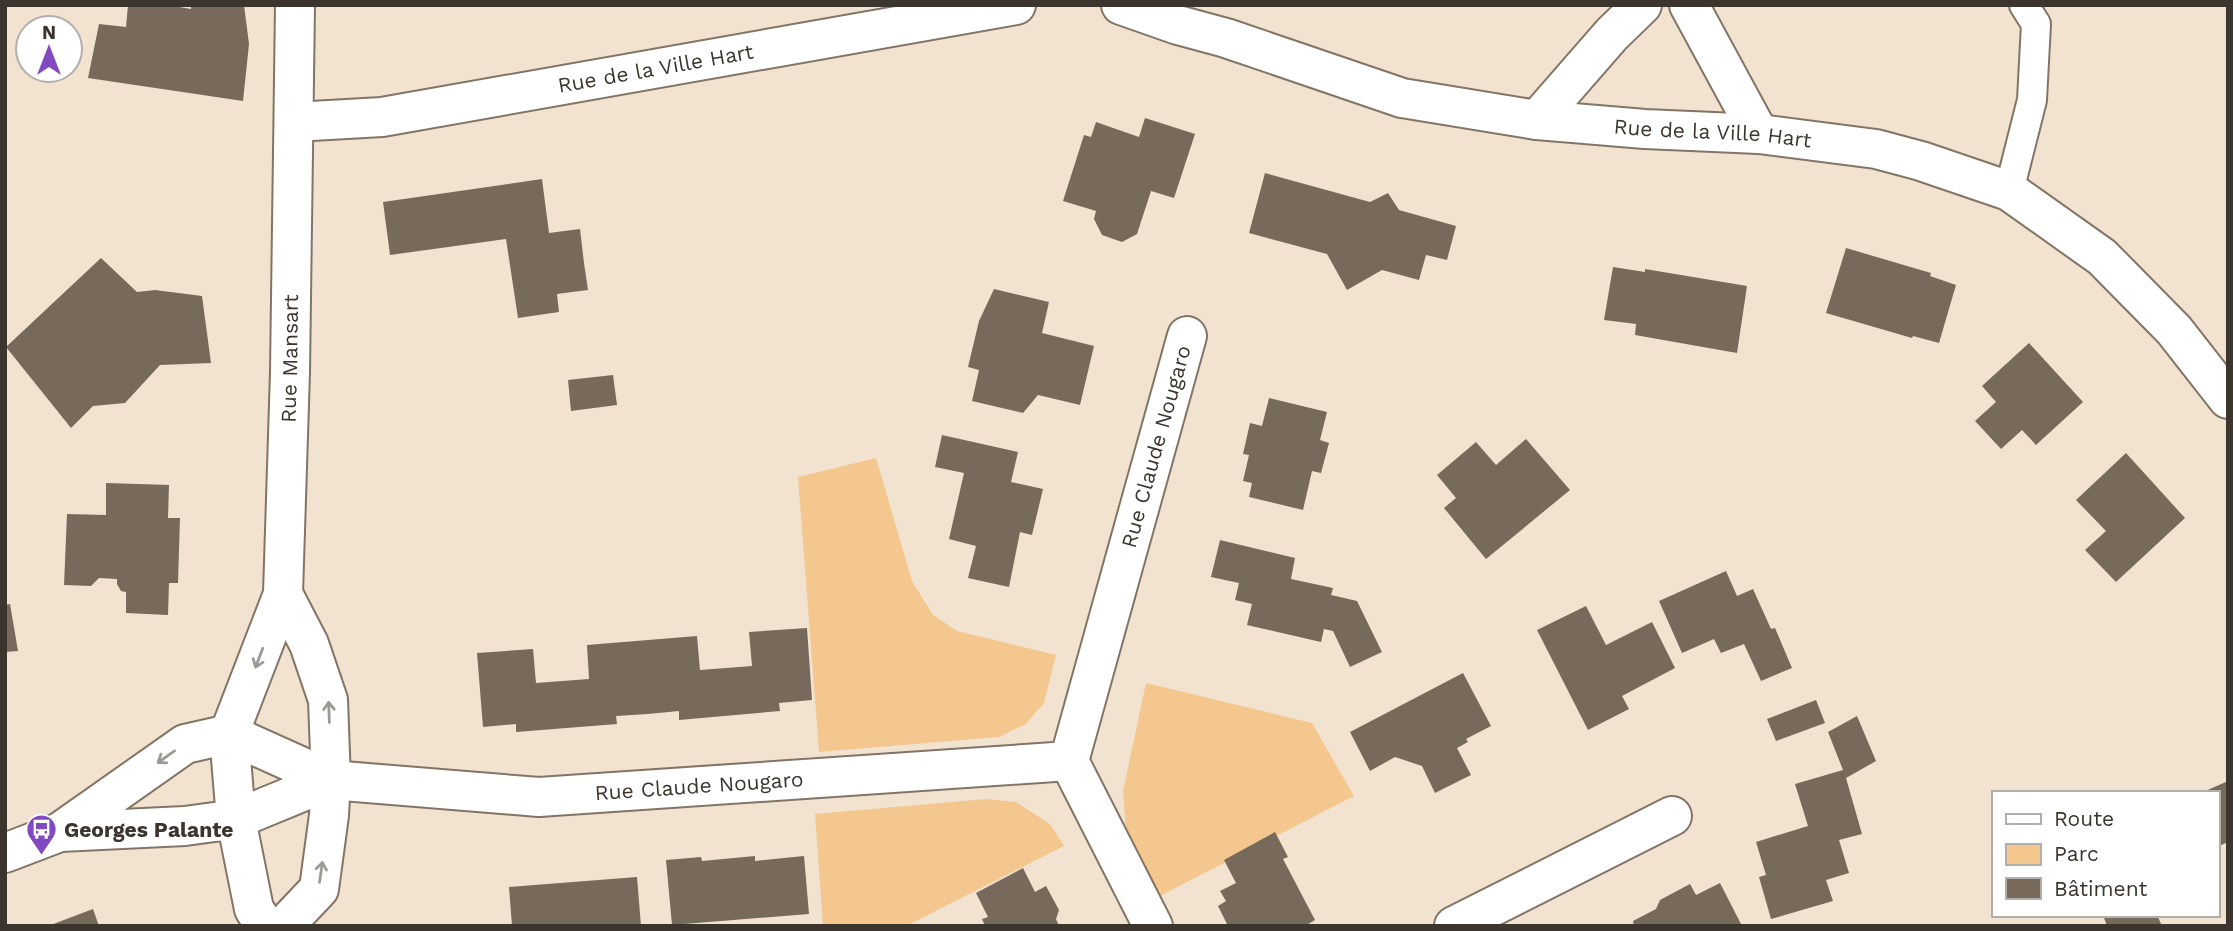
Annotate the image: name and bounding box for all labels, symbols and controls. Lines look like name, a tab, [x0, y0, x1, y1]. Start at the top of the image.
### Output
north arrow	[14, 14, 84, 84]
text: N	[42, 21, 56, 44]
street label: Rue de la Ville Hart	[556, 39, 755, 98]
street label: Rue de la Ville Hart	[1613, 113, 1813, 153]
street label: Rue Mansart	[275, 294, 303, 423]
street label: Rue Claude Nougaro	[1116, 343, 1196, 551]
one-way arrow	[251, 646, 264, 668]
one-way arrow	[322, 701, 335, 724]
one-way arrow	[157, 750, 176, 764]
street label: Rue Claude Nougaro	[594, 766, 804, 805]
legend	[1992, 791, 2219, 917]
text: Route	[2054, 806, 2114, 831]
bus stop icon: Georges Palante	[24, 813, 58, 857]
place label: Georges Palante	[64, 817, 234, 842]
text: Parc	[2054, 841, 2099, 866]
one-way arrow	[315, 861, 328, 884]
text: Bâtiment	[2054, 876, 2148, 901]

